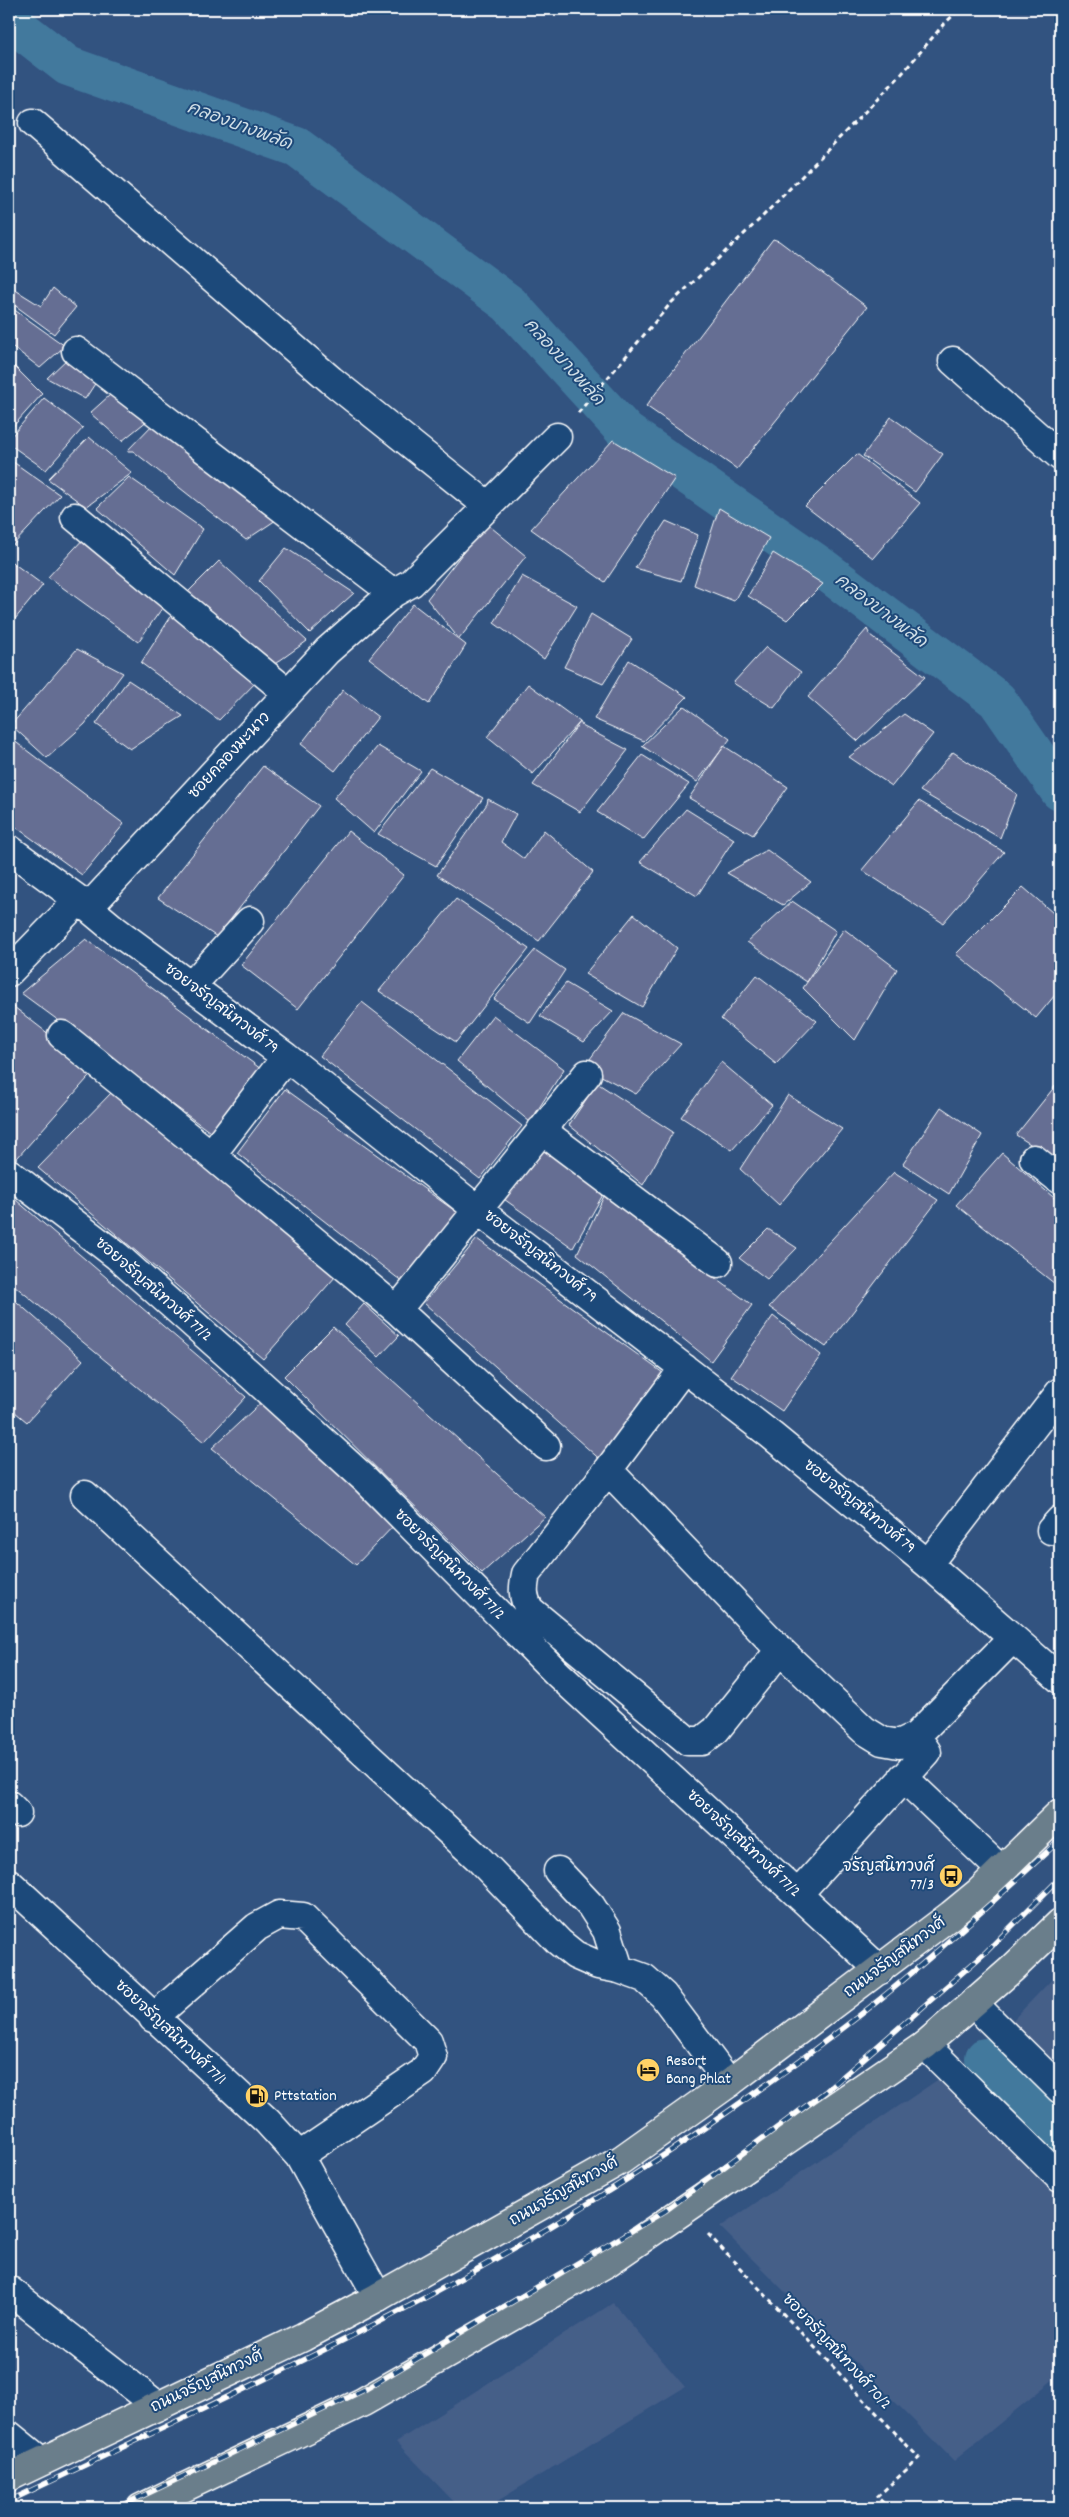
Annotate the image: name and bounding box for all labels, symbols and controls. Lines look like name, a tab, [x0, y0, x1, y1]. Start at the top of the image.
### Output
water label: คลองบางพลัด	[183, 97, 295, 158]
water label: คลองบางพลัด	[517, 314, 609, 413]
water label: คลองบางพลัด	[829, 569, 932, 655]
street label: ซอยคลองมะนาว	[184, 707, 276, 805]
street label: ซอยจรัญสนิทวงศ์ 79	[159, 957, 284, 1060]
street label: ซอยจรัญสนิทวงศ์ 79	[478, 1204, 603, 1309]
street label: ซอยจรัญสนิทวงศ์ 77/2	[89, 1231, 218, 1348]
street label: ซอยจรัญสนิทวงศ์ 79	[798, 1453, 921, 1560]
street label: ซอยจรัญสนิทวงศ์ 77/2	[388, 1503, 511, 1626]
street label: ซอยจรัญสนิทวงศ์ 77/2	[681, 1783, 807, 1903]
place label: จรัญสนิทวงศ์ 77/3	[843, 1854, 935, 1897]
bus stop icon: จรัญสนิทวงศ์ 77/3	[938, 1863, 964, 1889]
street label: ถนนจรัญสนิทวงศ์	[838, 1910, 952, 2004]
street label: ซอยจรัญสนิทวงศ์ 77/1	[109, 1974, 232, 2091]
place label: Resort Bang Phlat	[666, 2050, 731, 2091]
hotel icon: Resort Bang Phlat	[635, 2057, 661, 2083]
fuel station icon: Pttstation	[244, 2083, 270, 2109]
place label: Pttstation	[274, 2085, 337, 2108]
street label: ถนนจรัญสนิทวงศ์	[504, 2149, 624, 2233]
street label: ซอยจรัญสนิทวงศ์ 70/2	[776, 2287, 898, 2415]
street label: ถนนจรัญสนิทวงศ์	[146, 2343, 268, 2419]

